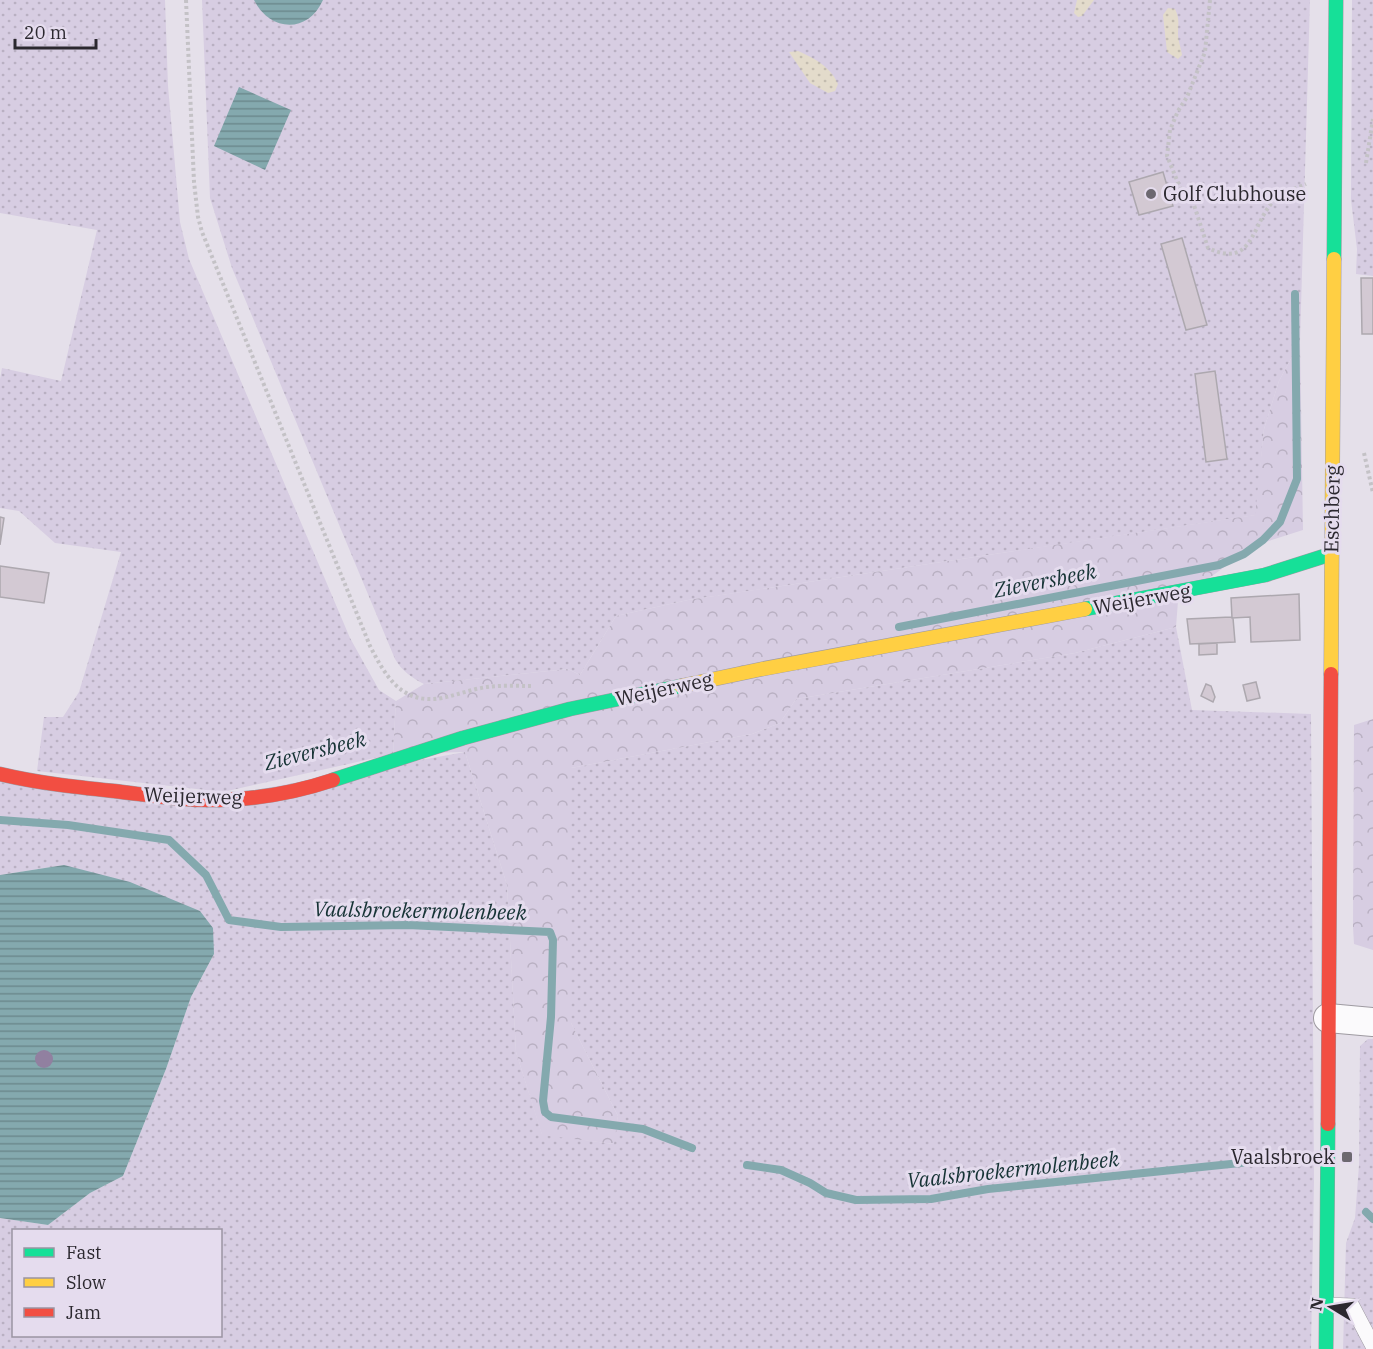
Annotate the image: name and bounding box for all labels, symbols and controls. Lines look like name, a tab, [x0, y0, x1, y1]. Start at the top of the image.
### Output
scale bar	[15, 12, 96, 50]
text: 20 m	[24, 21, 67, 44]
place label: Golf Clubhouse	[1163, 180, 1306, 207]
marker: Golf Clubhouse	[1144, 187, 1158, 201]
street label: Eschberg	[1317, 465, 1346, 553]
water label: Zieversbeek	[990, 556, 1099, 604]
street label: Weijerweg	[1091, 577, 1193, 620]
street label: Weijerweg	[613, 665, 715, 712]
water label: Zieversbeek	[260, 724, 370, 776]
street label: Weijerweg	[143, 780, 243, 811]
water label: Vaalsbroekermolenbeek	[313, 894, 528, 926]
place label: Vaalsbroek	[1231, 1143, 1335, 1170]
water label: Vaalsbroekermolenbeek	[905, 1144, 1121, 1194]
marker: Vaalsbroek	[1340, 1150, 1354, 1164]
legend	[12, 1229, 222, 1337]
text: Fast	[66, 1241, 101, 1264]
text: Slow	[66, 1271, 106, 1294]
north arrow	[1301, 1277, 1361, 1337]
text: N	[1305, 1296, 1327, 1312]
text: Jam	[66, 1301, 101, 1324]

